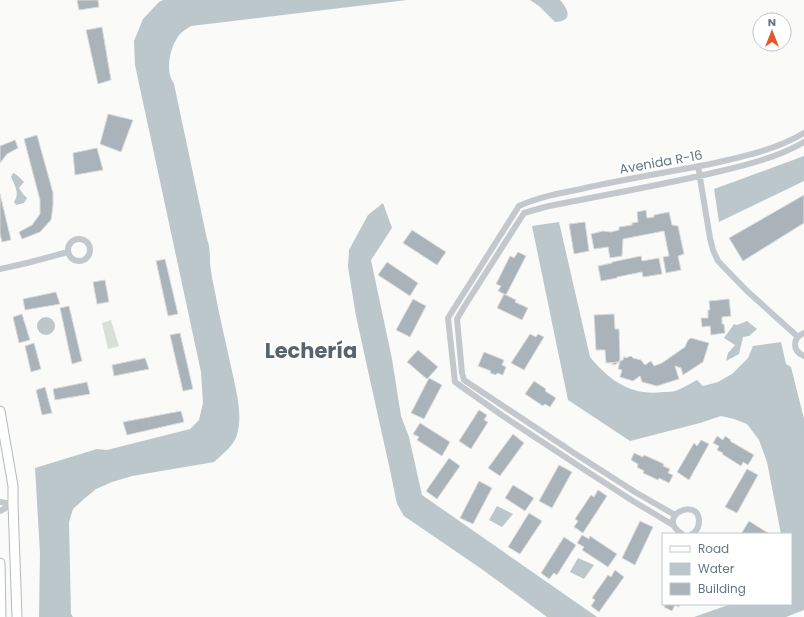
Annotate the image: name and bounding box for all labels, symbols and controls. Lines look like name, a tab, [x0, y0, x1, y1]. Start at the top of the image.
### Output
north arrow	[752, 12, 792, 52]
text: N	[768, 14, 776, 30]
street label: Avenida R-16	[618, 145, 704, 179]
district label: Lechería	[265, 336, 357, 365]
legend	[662, 533, 792, 605]
text: Road	[698, 540, 729, 557]
text: Water	[698, 560, 735, 577]
text: Building	[698, 580, 746, 597]

